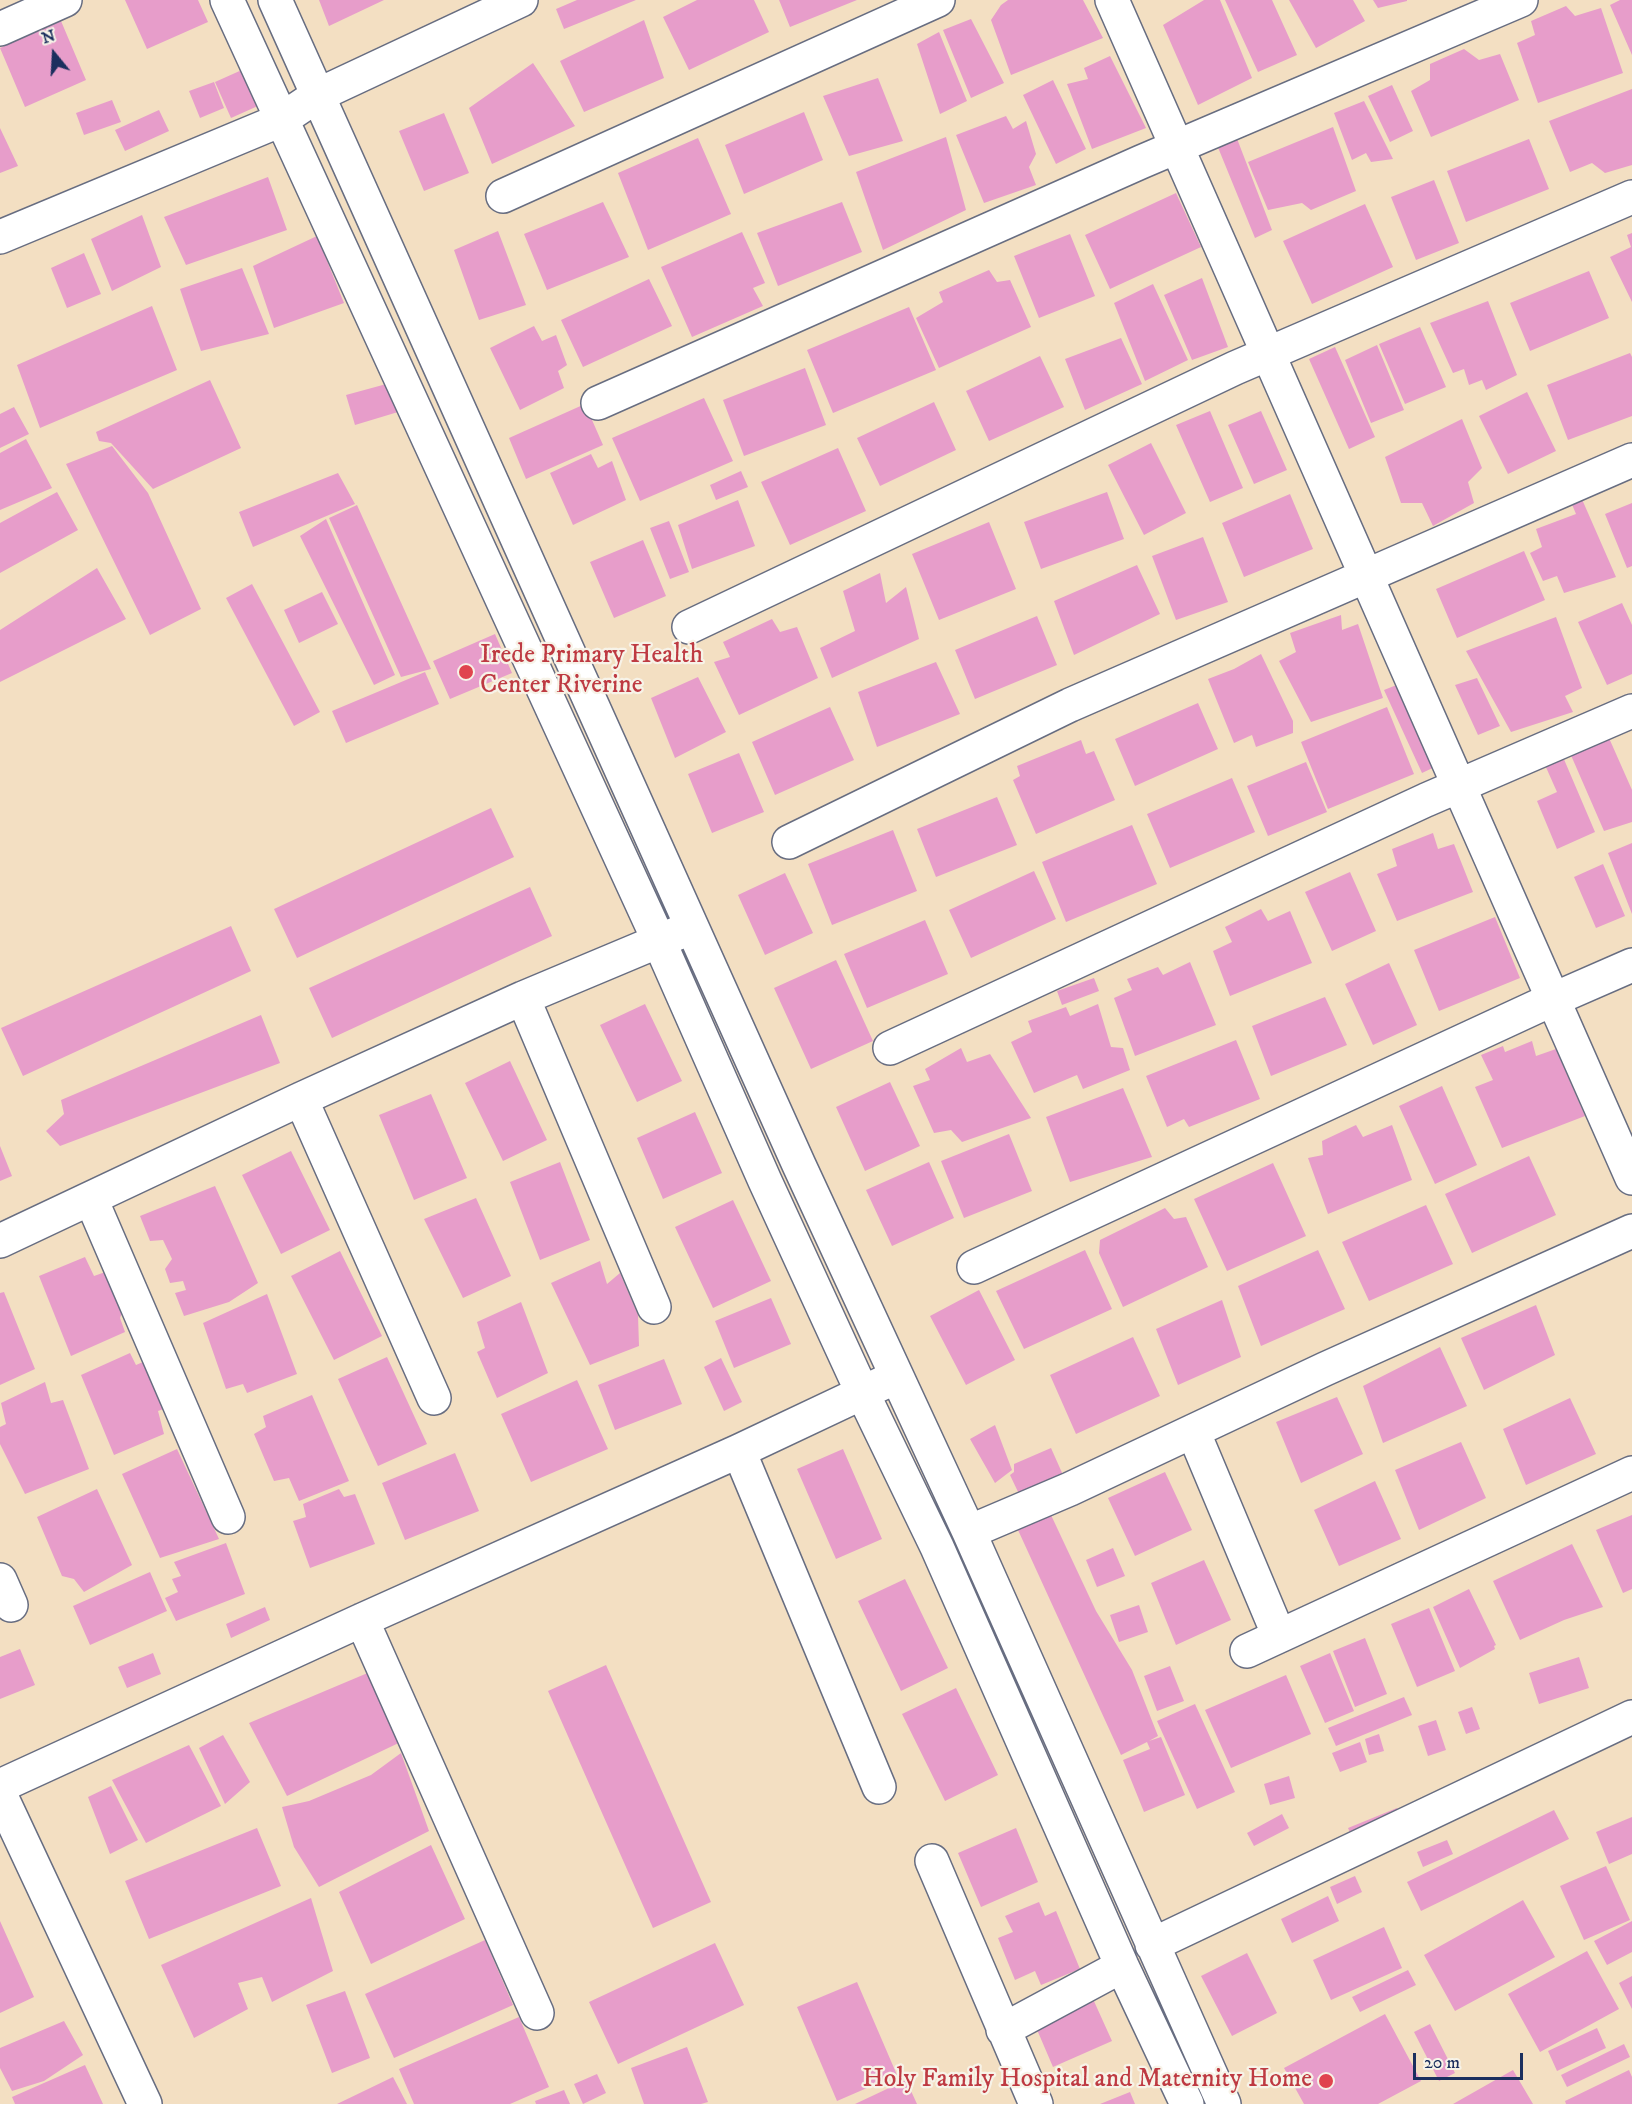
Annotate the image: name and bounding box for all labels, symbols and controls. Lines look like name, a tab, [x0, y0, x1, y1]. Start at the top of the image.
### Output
north arrow	[24, 24, 84, 84]
text: N	[39, 25, 58, 48]
place label: Irede Primary Health Center Riverine	[480, 641, 703, 702]
marker: Irede Primary Health Center Riverine	[457, 663, 475, 681]
scale bar	[1416, 2041, 1526, 2079]
text: 20 m	[1424, 2052, 1460, 2074]
place label: Holy Family Hospital and Maternity Home	[862, 2065, 1312, 2097]
marker: Holy Family Hospital and Maternity Home	[1317, 2072, 1335, 2090]

